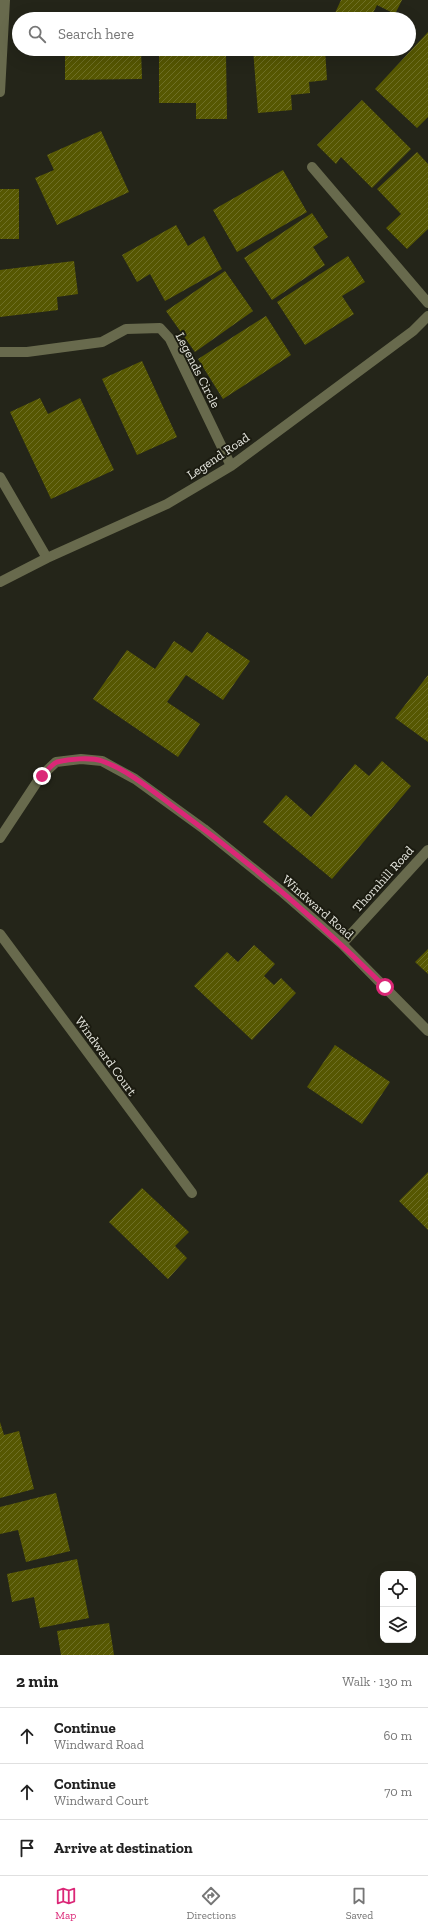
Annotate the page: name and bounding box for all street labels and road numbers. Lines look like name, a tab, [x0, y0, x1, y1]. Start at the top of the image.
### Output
street label: Legends Circle	[173, 330, 223, 410]
street label: Legend Road	[184, 430, 252, 482]
street label: Thornhill Road	[349, 843, 417, 915]
street label: Windward Road	[279, 872, 357, 942]
street label: Windward Court	[72, 1013, 140, 1099]

